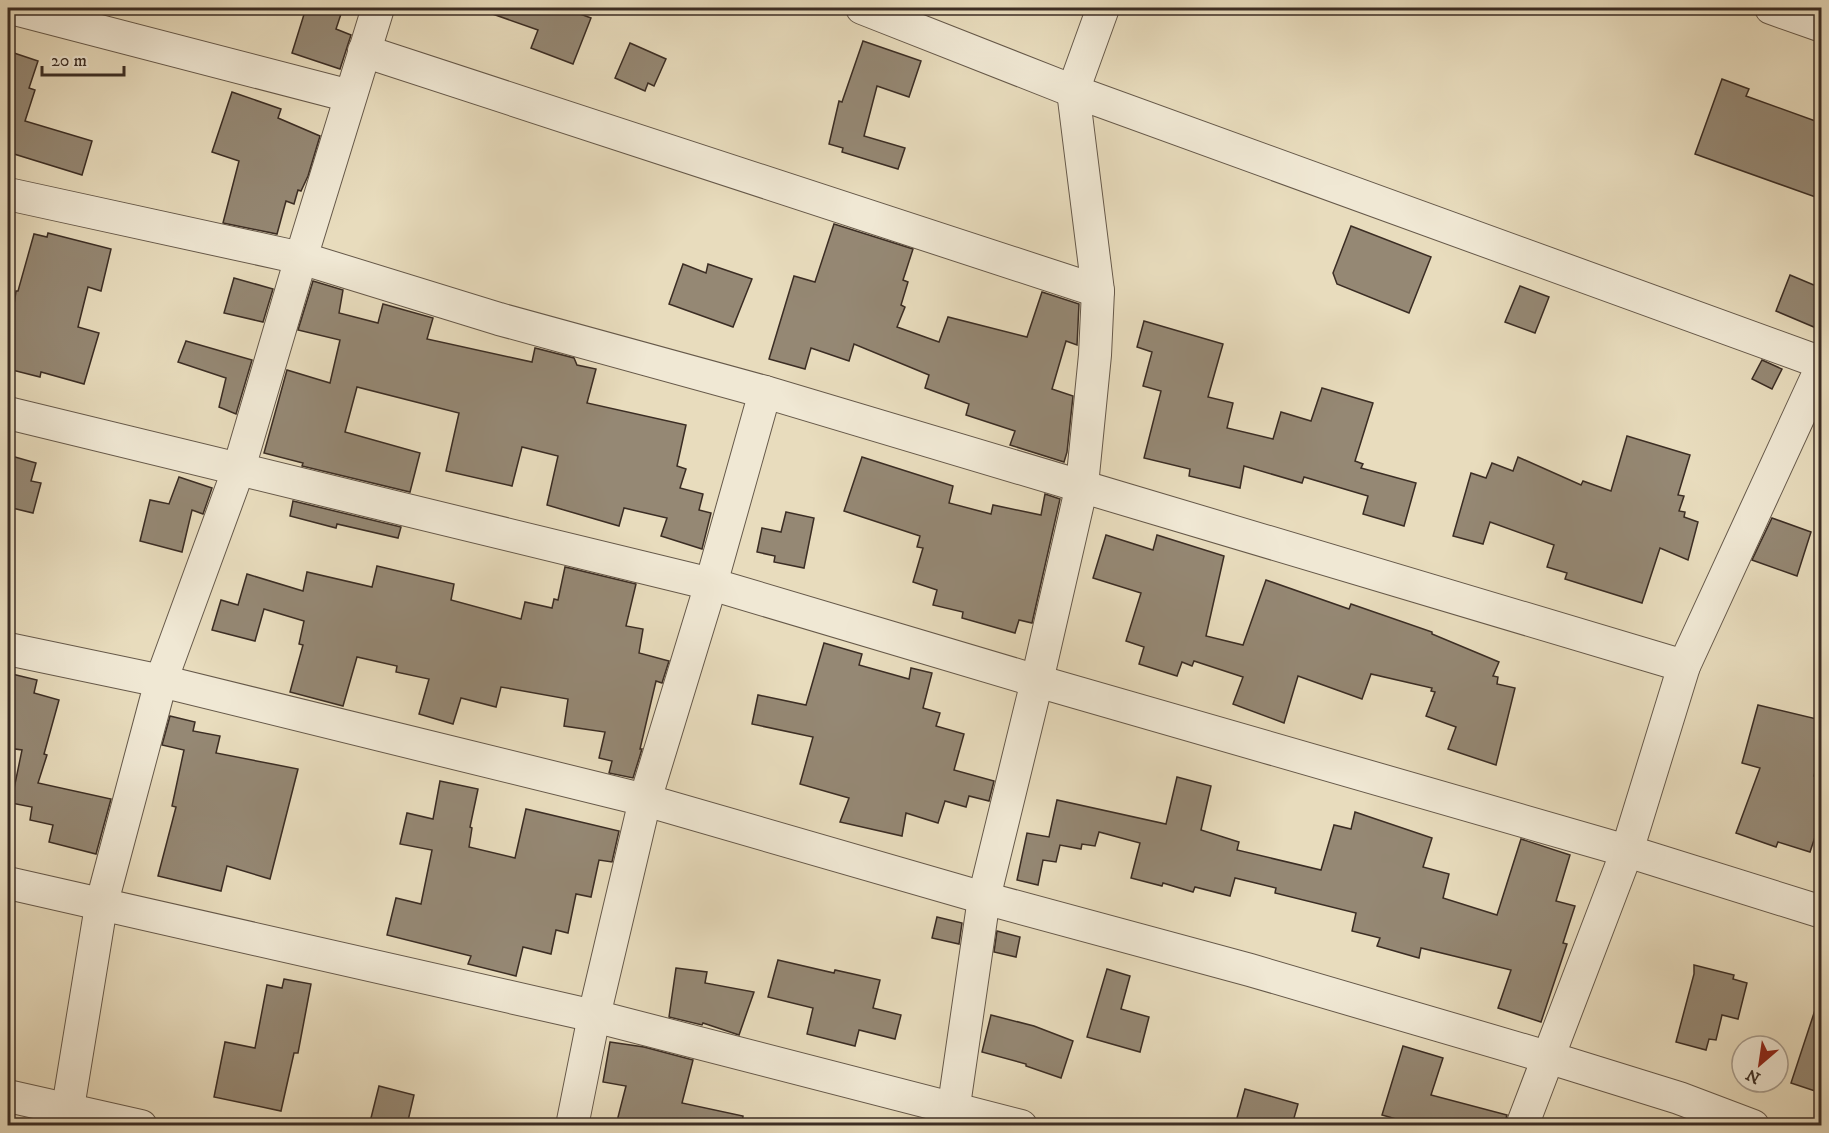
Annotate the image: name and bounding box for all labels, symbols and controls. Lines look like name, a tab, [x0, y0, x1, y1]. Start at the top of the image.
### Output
scale bar	[42, 39, 124, 77]
text: 20 m	[51, 50, 87, 72]
north arrow	[1730, 1034, 1790, 1094]
text: N	[1743, 1064, 1764, 1088]

